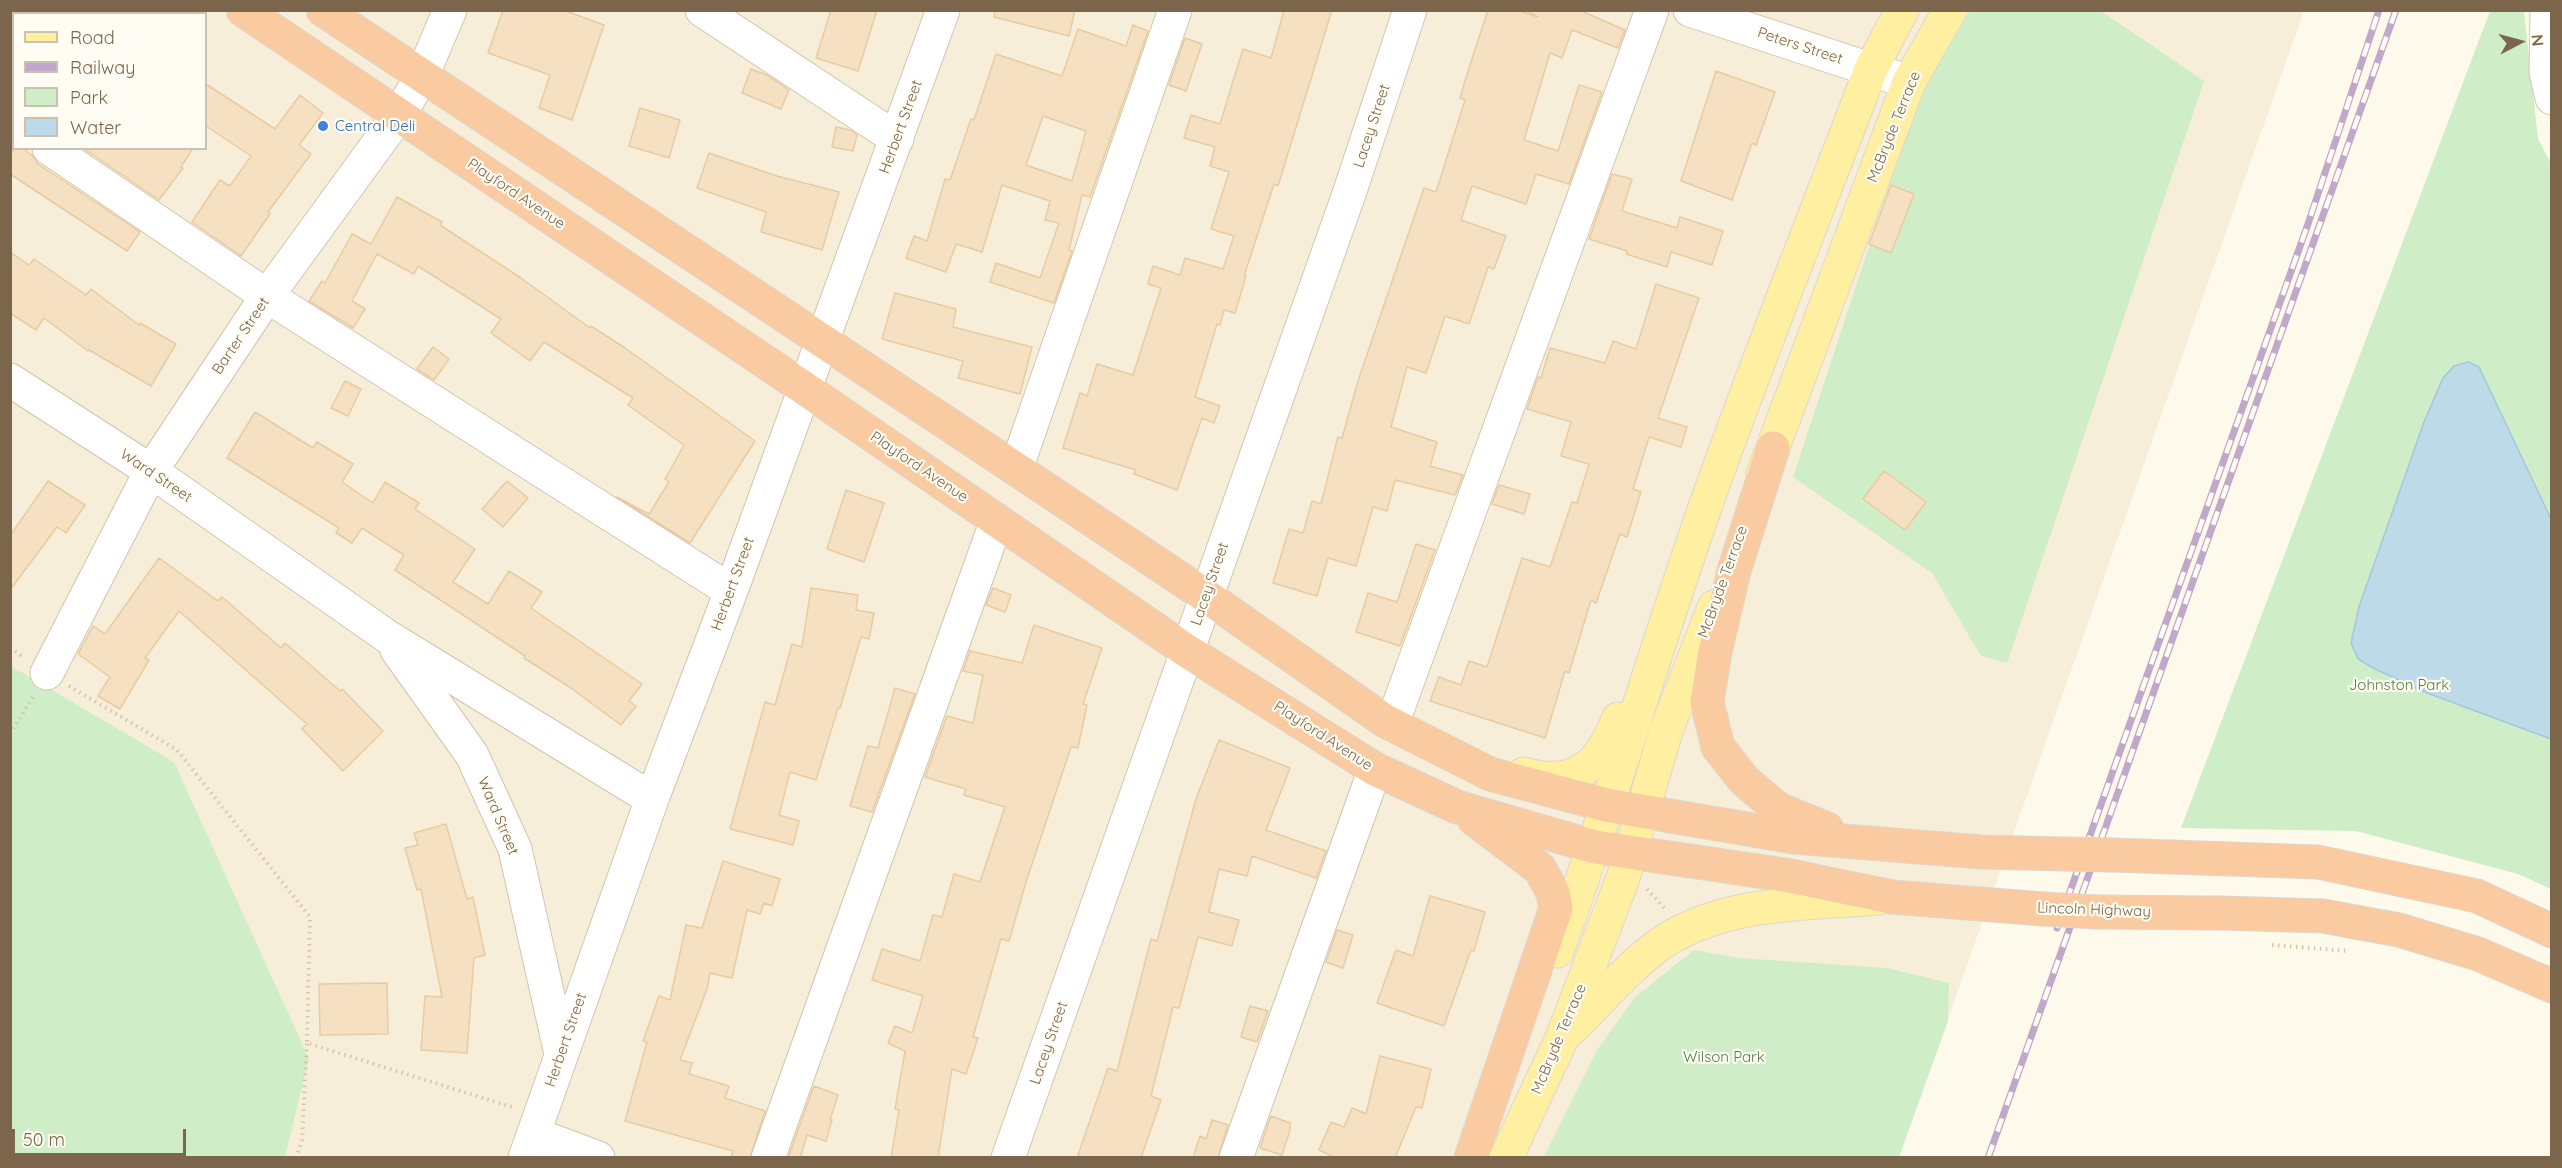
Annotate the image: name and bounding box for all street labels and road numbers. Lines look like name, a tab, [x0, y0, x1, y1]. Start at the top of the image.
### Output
street label: Peters Street	[1755, 24, 1845, 68]
street label: McBryde Terrace	[1864, 69, 1924, 185]
street label: Herbert Street	[876, 78, 926, 176]
street label: Lacey Street	[1350, 82, 1394, 170]
street label: Playford Avenue	[464, 155, 568, 233]
street label: Barter Street	[209, 294, 273, 378]
street label: Playford Avenue	[867, 428, 971, 506]
street label: Ward Street	[117, 445, 195, 507]
street label: McBryde Terrace	[1694, 523, 1752, 641]
street label: Herbert Street	[708, 535, 758, 633]
street label: Lacey Street	[1187, 540, 1233, 628]
street label: Playford Avenue	[1270, 697, 1376, 775]
street label: Ward Street	[473, 774, 523, 858]
street label: Lincoln Highway	[2037, 899, 2151, 921]
street label: McBryde Terrace	[1528, 981, 1590, 1097]
street label: Herbert Street	[541, 990, 591, 1090]
street label: Lacey Street	[1026, 999, 1072, 1087]

